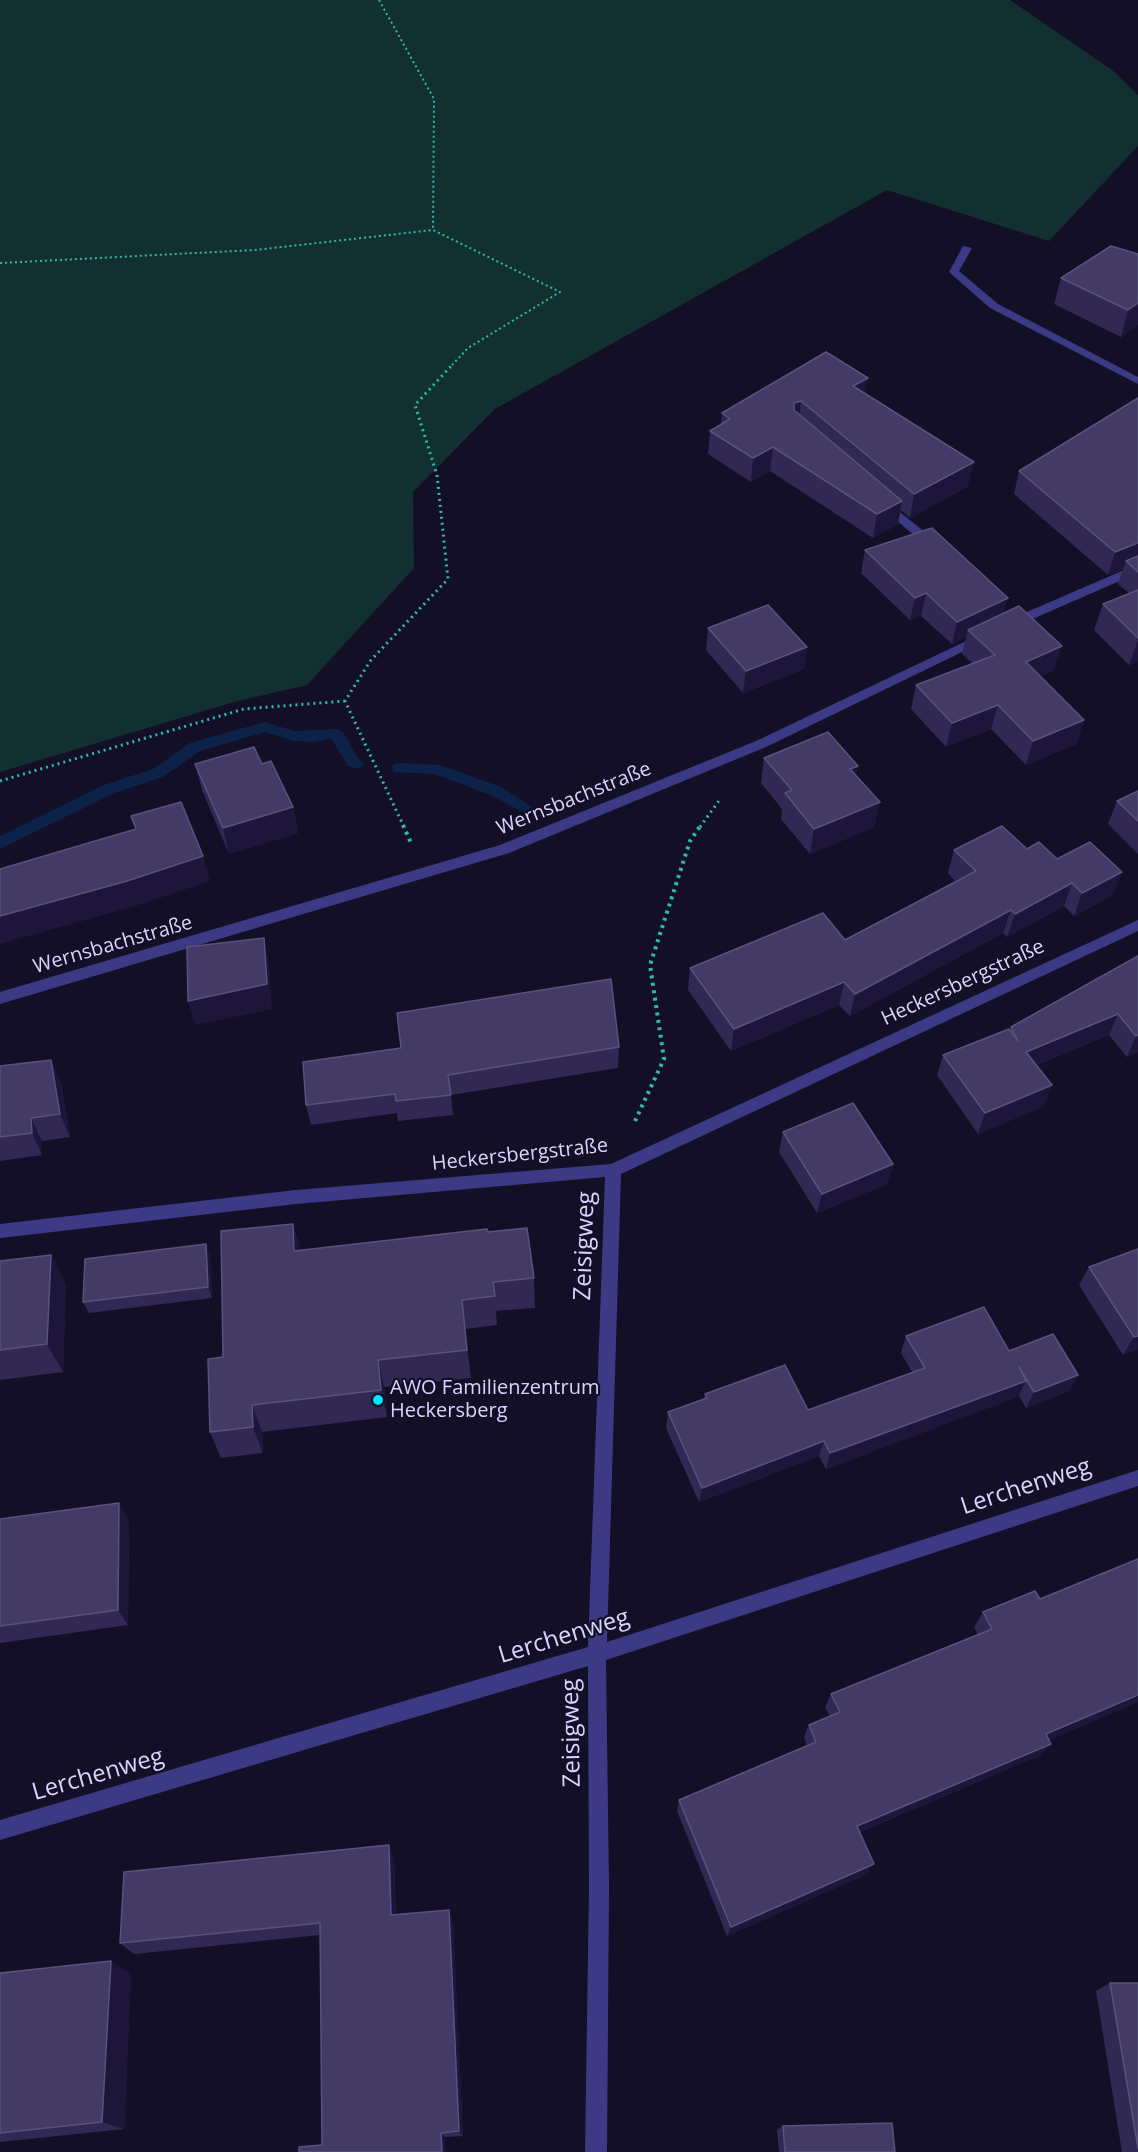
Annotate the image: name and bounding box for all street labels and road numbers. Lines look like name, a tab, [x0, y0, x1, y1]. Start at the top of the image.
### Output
street label: Wernsbachstraße	[493, 757, 655, 841]
street label: Wernsbachstraße	[31, 911, 195, 979]
street label: Heckersbergstraße	[878, 935, 1048, 1031]
street label: Heckersbergstraße	[431, 1134, 609, 1176]
street label: Zeisigweg	[569, 1191, 601, 1301]
street label: Lerchenweg	[957, 1452, 1095, 1522]
street label: Lerchenweg	[495, 1603, 633, 1671]
street label: Zeisigweg	[557, 1678, 587, 1788]
street label: Lerchenweg	[29, 1743, 167, 1807]

